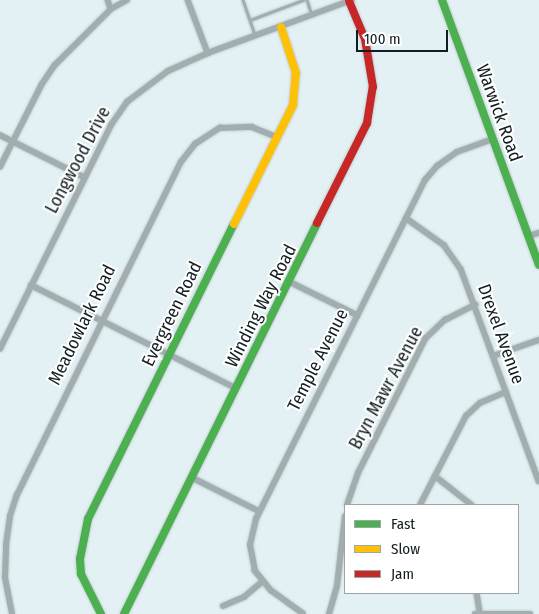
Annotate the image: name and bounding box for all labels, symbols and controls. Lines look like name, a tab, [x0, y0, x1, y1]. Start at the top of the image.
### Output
scale bar	[359, 20, 452, 52]
text: 100 m	[364, 30, 401, 48]
street label: Warwick Road	[471, 61, 527, 165]
street label: Longwood Drive	[41, 103, 115, 217]
street label: Winding Way Road	[221, 241, 301, 371]
street label: Evergreen Road	[137, 258, 207, 370]
street label: Meadowlark Road	[44, 261, 120, 389]
street label: Drexel Avenue	[473, 281, 529, 387]
street label: Temple Avenue	[283, 305, 353, 415]
street label: Bryn Mawr Avenue	[345, 323, 427, 453]
legend	[344, 504, 519, 594]
text: Fast	[391, 515, 415, 533]
text: Slow	[391, 540, 420, 558]
text: Jam	[391, 565, 414, 583]

